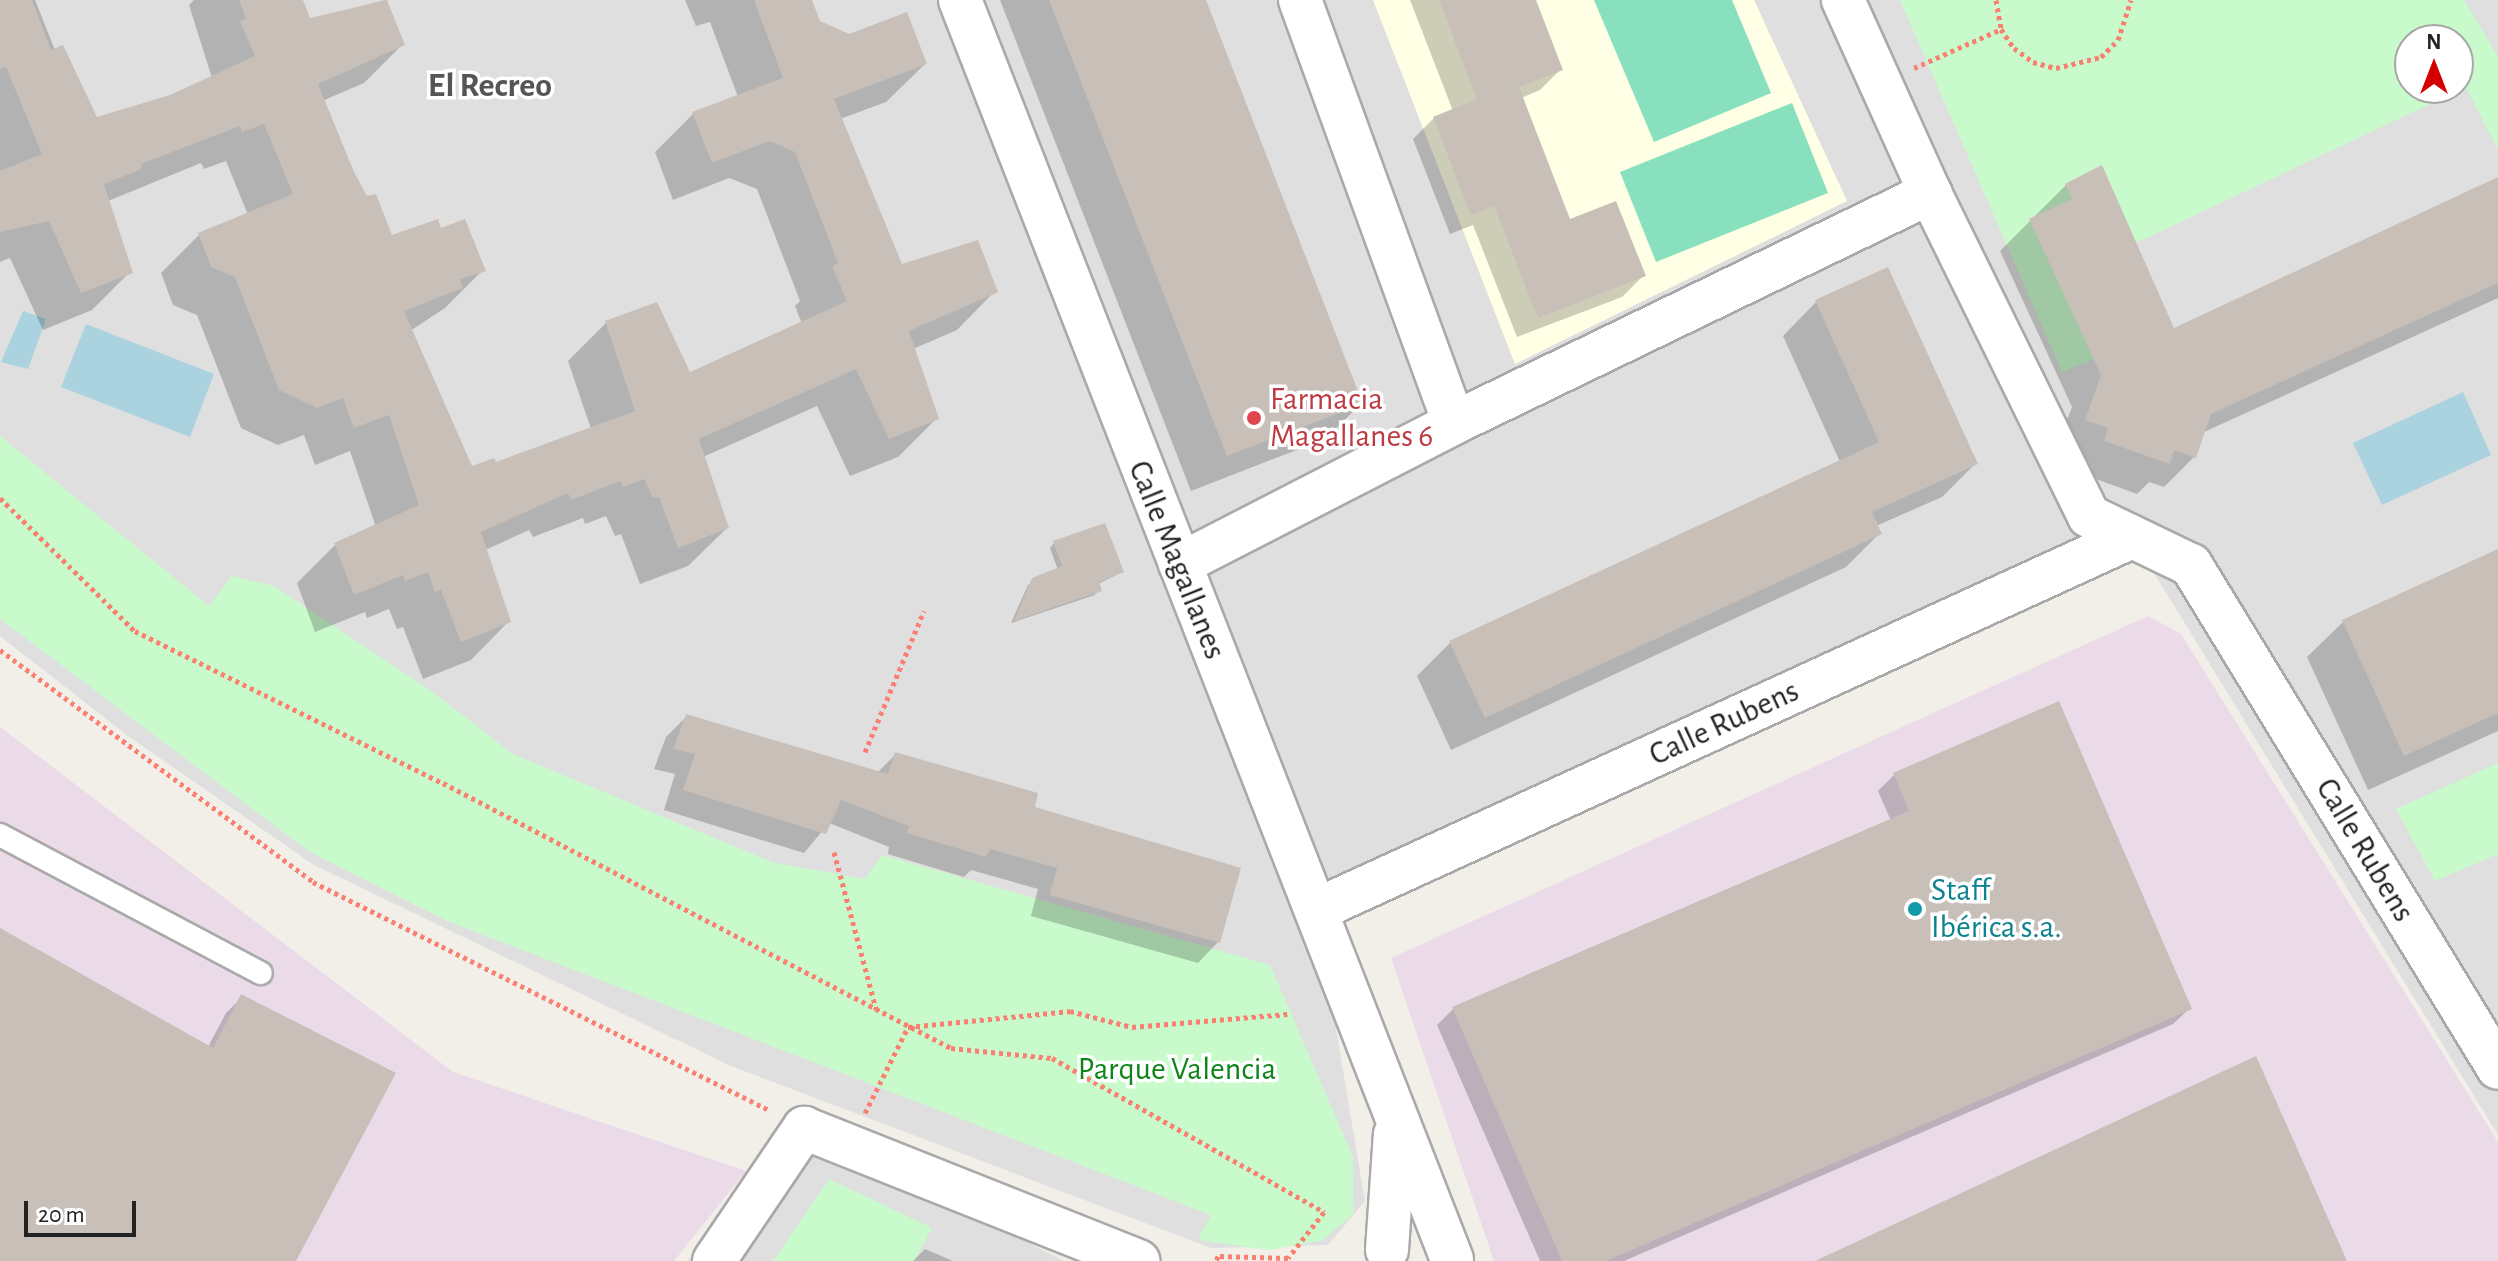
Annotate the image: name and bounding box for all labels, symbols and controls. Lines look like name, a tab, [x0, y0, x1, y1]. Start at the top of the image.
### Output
north arrow	[2394, 24, 2474, 104]
text: N	[2426, 31, 2442, 53]
district label: El Recreo	[428, 67, 552, 107]
place label: Farmacia Magallanes 6	[1270, 381, 1433, 456]
marker: Farmacia Magallanes 6	[1245, 409, 1263, 427]
street label: Calle Magallanes	[1120, 455, 1234, 665]
street label: Calle Rubens	[1643, 672, 1805, 774]
street label: Calle Rubens	[2307, 771, 2423, 929]
place label: Staff Ibérica s.a.	[1931, 872, 2062, 947]
marker: Staff Ibérica s.a.	[1906, 900, 1924, 918]
park label: Parque Valencia	[1078, 1050, 1276, 1088]
scale bar	[28, 1185, 140, 1235]
text: 20 m	[38, 1203, 85, 1227]

